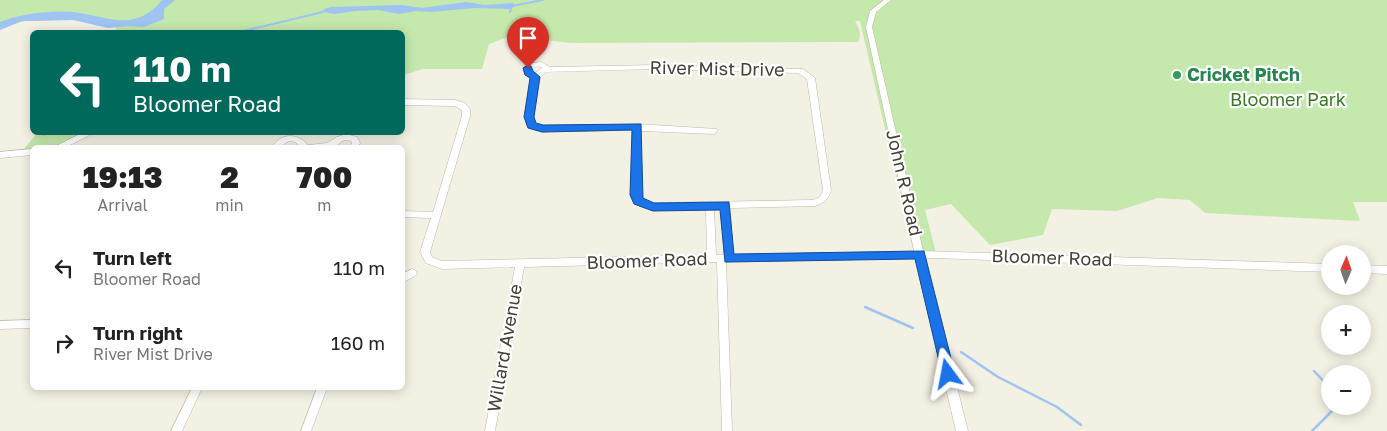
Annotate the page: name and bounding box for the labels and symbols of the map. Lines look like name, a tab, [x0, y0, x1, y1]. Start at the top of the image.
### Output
pin	[507, 17, 549, 68]
street label: River Mist Drive	[649, 56, 785, 80]
place label: Cricket Pitch	[1187, 63, 1300, 85]
marker: Cricket Pitch	[1171, 69, 1183, 81]
park label: Bloomer Park	[1230, 88, 1346, 110]
street label: John R Road	[882, 128, 928, 238]
street label: Bloomer Road	[991, 244, 1113, 270]
north arrow	[1321, 245, 1371, 295]
street label: Bloomer Road	[586, 247, 708, 273]
street label: Willard Avenue	[482, 282, 526, 414]
position arrow	[921, 347, 973, 399]

